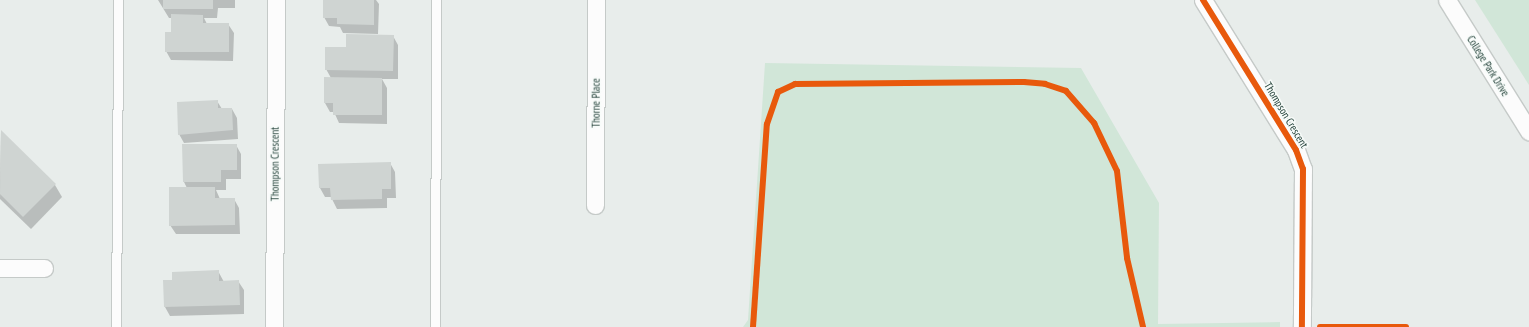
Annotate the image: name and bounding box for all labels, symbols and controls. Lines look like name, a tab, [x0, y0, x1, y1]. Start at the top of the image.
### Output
street label: College Park Drive	[1464, 33, 1512, 99]
street label: Thorne Place	[589, 78, 603, 128]
street label: Thompson Crescent	[1261, 80, 1311, 150]
street label: Thompson Crescent	[268, 127, 282, 201]

